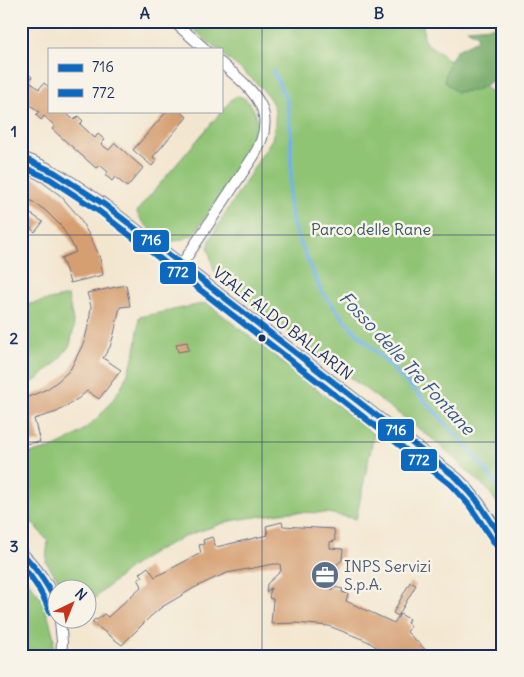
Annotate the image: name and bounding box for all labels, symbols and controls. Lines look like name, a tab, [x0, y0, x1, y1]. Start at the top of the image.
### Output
text: A	[140, 3, 150, 23]
text: B	[374, 3, 385, 23]
legend	[48, 48, 222, 112]
text: 716	[92, 57, 114, 76]
text: 772	[92, 83, 115, 102]
text: 1	[11, 121, 17, 141]
park label: Parco delle Rane	[311, 219, 431, 239]
line badge: 716	[132, 229, 170, 253]
text: 716	[141, 231, 161, 249]
line badge: 772	[159, 261, 197, 285]
street label: VIALE ALDO BALLARIN	[209, 262, 357, 384]
text: 772	[167, 263, 189, 281]
water label: Fosso delle Tre Fontane	[335, 286, 480, 440]
text: 2	[10, 328, 19, 348]
unlabelled marker	[257, 333, 267, 343]
line badge: 716	[377, 418, 415, 442]
text: 716	[386, 421, 406, 439]
line badge: 772	[400, 448, 438, 472]
text: 772	[408, 451, 430, 469]
text: 3	[9, 536, 19, 556]
place label: INPS Servizi S.p.A.	[344, 556, 431, 594]
office icon: INPS Servizi S.p.A.	[310, 560, 340, 590]
north arrow	[48, 580, 98, 630]
text: N	[71, 585, 91, 604]

